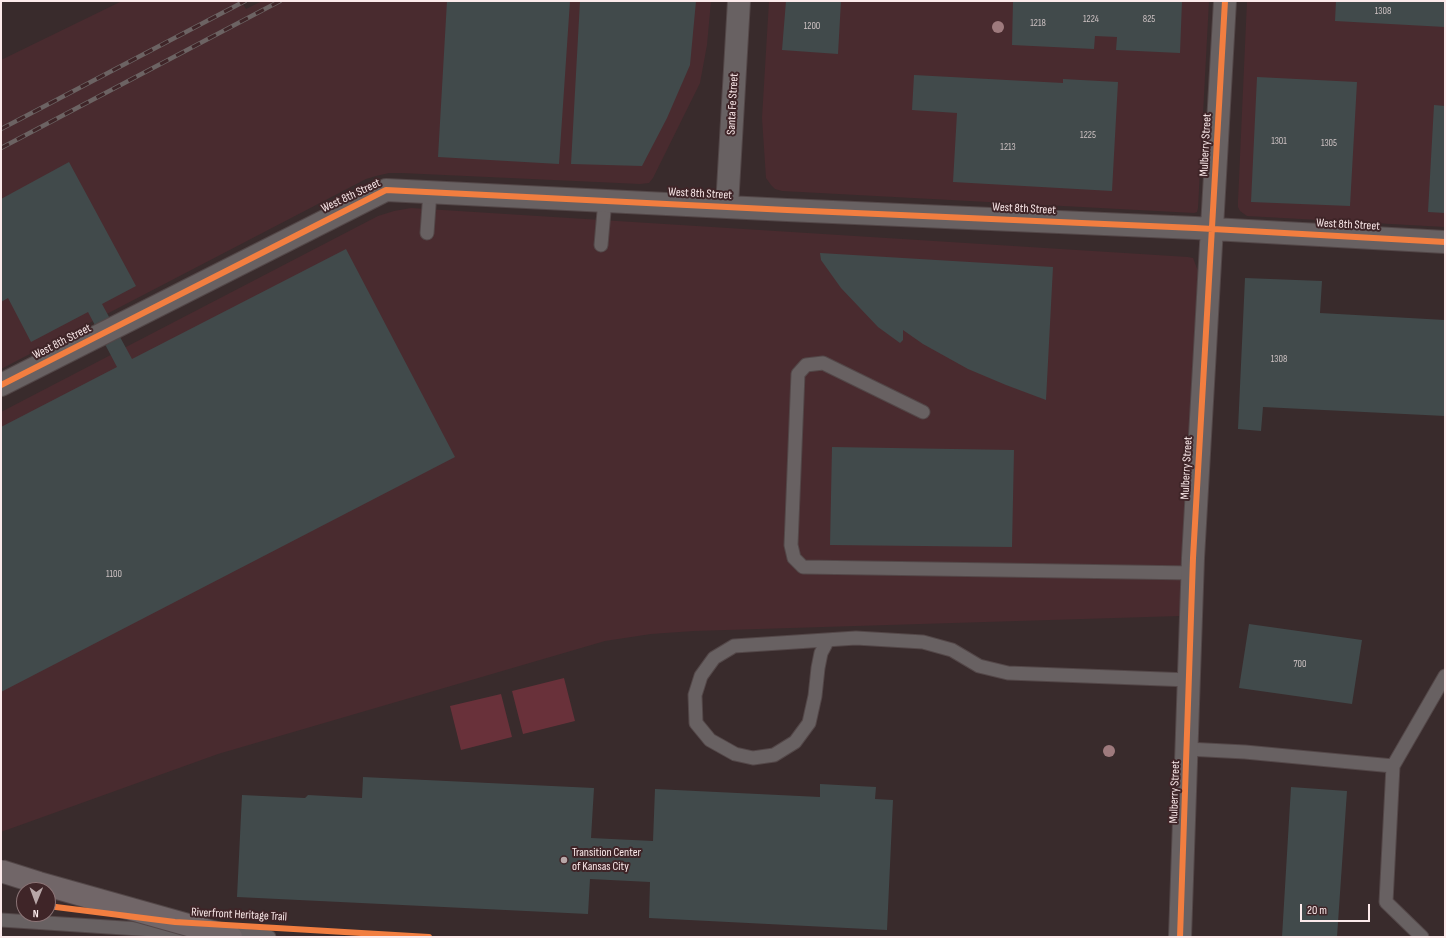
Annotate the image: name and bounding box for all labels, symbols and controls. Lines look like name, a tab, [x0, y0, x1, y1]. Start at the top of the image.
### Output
house number: 1308	[1375, 5, 1391, 17]
house number: 1224	[1083, 13, 1099, 25]
house number: 825	[1143, 13, 1155, 25]
house number: 1218	[1030, 17, 1046, 29]
house number: 1200	[804, 20, 820, 32]
street label: Santa Fe Street	[724, 73, 742, 135]
street label: Mulberry Street	[1197, 113, 1215, 177]
house number: 1225	[1080, 129, 1096, 141]
house number: 1301	[1271, 135, 1287, 147]
house number: 1305	[1321, 137, 1337, 149]
house number: 1213	[1000, 141, 1016, 153]
street label: West 8th Street	[319, 176, 383, 216]
street label: West 8th Street	[668, 185, 732, 203]
street label: West 8th Street	[992, 200, 1056, 218]
street label: West 8th Street	[1316, 216, 1380, 234]
street label: West 8th Street	[30, 321, 94, 363]
house number: 1308	[1271, 353, 1287, 365]
street label: Mulberry Street	[1178, 436, 1196, 500]
house number: 1100	[106, 568, 122, 580]
house number: 700	[1294, 658, 1306, 670]
street label: Mulberry Street	[1167, 760, 1183, 824]
place label: Transition Center of Kansas City	[572, 846, 641, 874]
marker: Transition Center of Kansas City	[559, 855, 569, 865]
north arrow	[16, 882, 56, 922]
scale bar	[1302, 896, 1372, 922]
text: 20 m	[1307, 903, 1327, 918]
street label: Riverfront Heritage Trail	[191, 905, 287, 925]
text: N	[33, 907, 39, 920]

